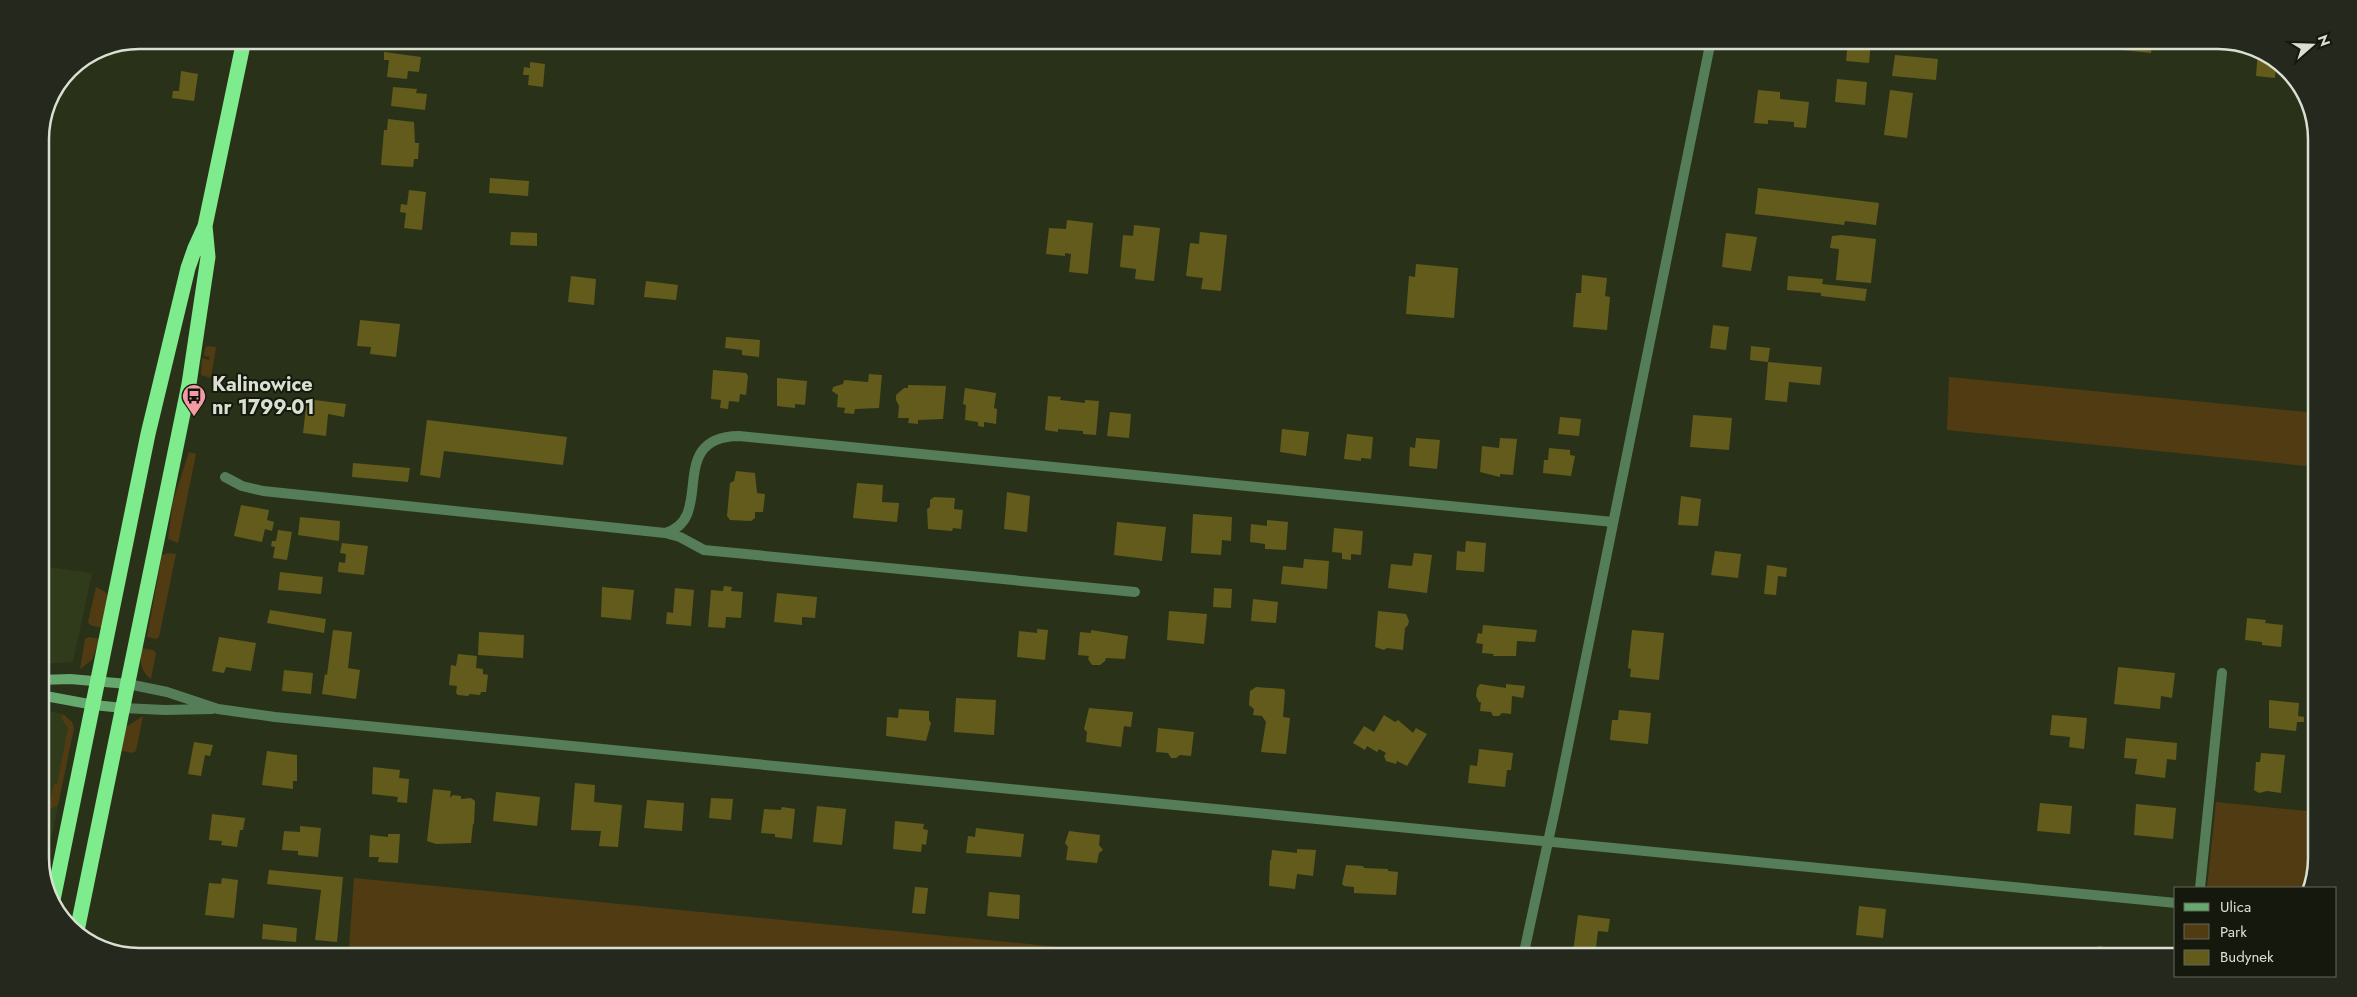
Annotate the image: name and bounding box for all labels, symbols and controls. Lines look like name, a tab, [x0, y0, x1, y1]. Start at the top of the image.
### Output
north arrow	[2287, 20, 2337, 70]
text: N	[2313, 32, 2336, 49]
place label: Kalinowice nr 1799-01	[212, 370, 315, 422]
bus stop icon: Kalinowice nr 1799-01	[181, 383, 207, 417]
legend	[2174, 887, 2337, 977]
text: Ulica	[2220, 896, 2251, 918]
text: Park	[2220, 921, 2247, 943]
text: Budynek	[2220, 946, 2274, 968]

